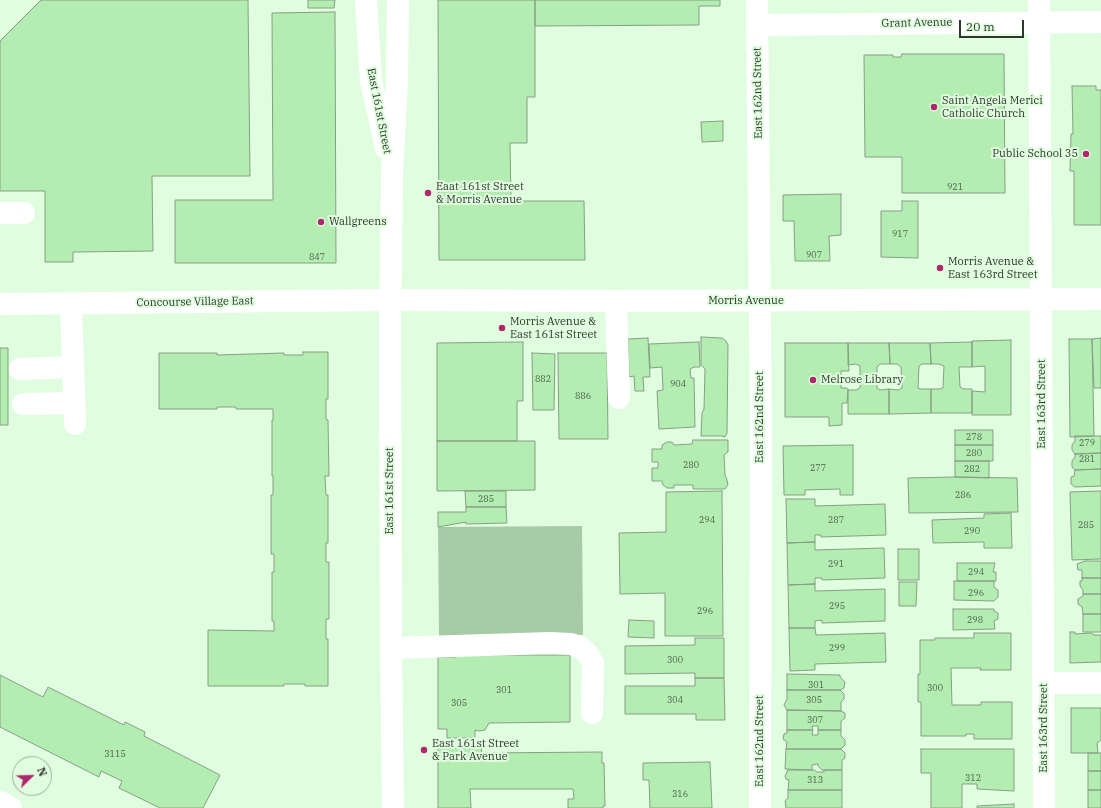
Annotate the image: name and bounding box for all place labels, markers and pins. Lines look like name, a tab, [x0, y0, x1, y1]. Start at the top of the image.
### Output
place label: Saint Angela Merici Catholic Church	[942, 94, 1043, 120]
marker: Saint Angela Merici Catholic Church	[929, 102, 939, 112]
place label: Public School 35	[992, 147, 1078, 161]
marker: Public School 35	[1081, 149, 1091, 159]
place label: Eaat 161st Street & Morris Avenue	[436, 180, 524, 206]
marker: Eaat 161st Street & Morris Avenue	[423, 188, 433, 198]
place label: Wallgreens	[329, 215, 387, 229]
marker: Wallgreens	[316, 217, 326, 227]
place label: Morris Avenue & East 163rd Street	[948, 255, 1038, 281]
marker: Morris Avenue & East 163rd Street	[935, 263, 945, 273]
place label: Morris Avenue & East 161st Street	[510, 315, 597, 341]
marker: Morris Avenue & East 161st Street	[497, 323, 507, 333]
place label: Melrose Library	[821, 373, 903, 387]
marker: Melrose Library	[808, 375, 818, 385]
place label: East 161st Street & Park Avenue	[432, 737, 519, 763]
marker: East 161st Street & Park Avenue	[419, 745, 429, 755]

